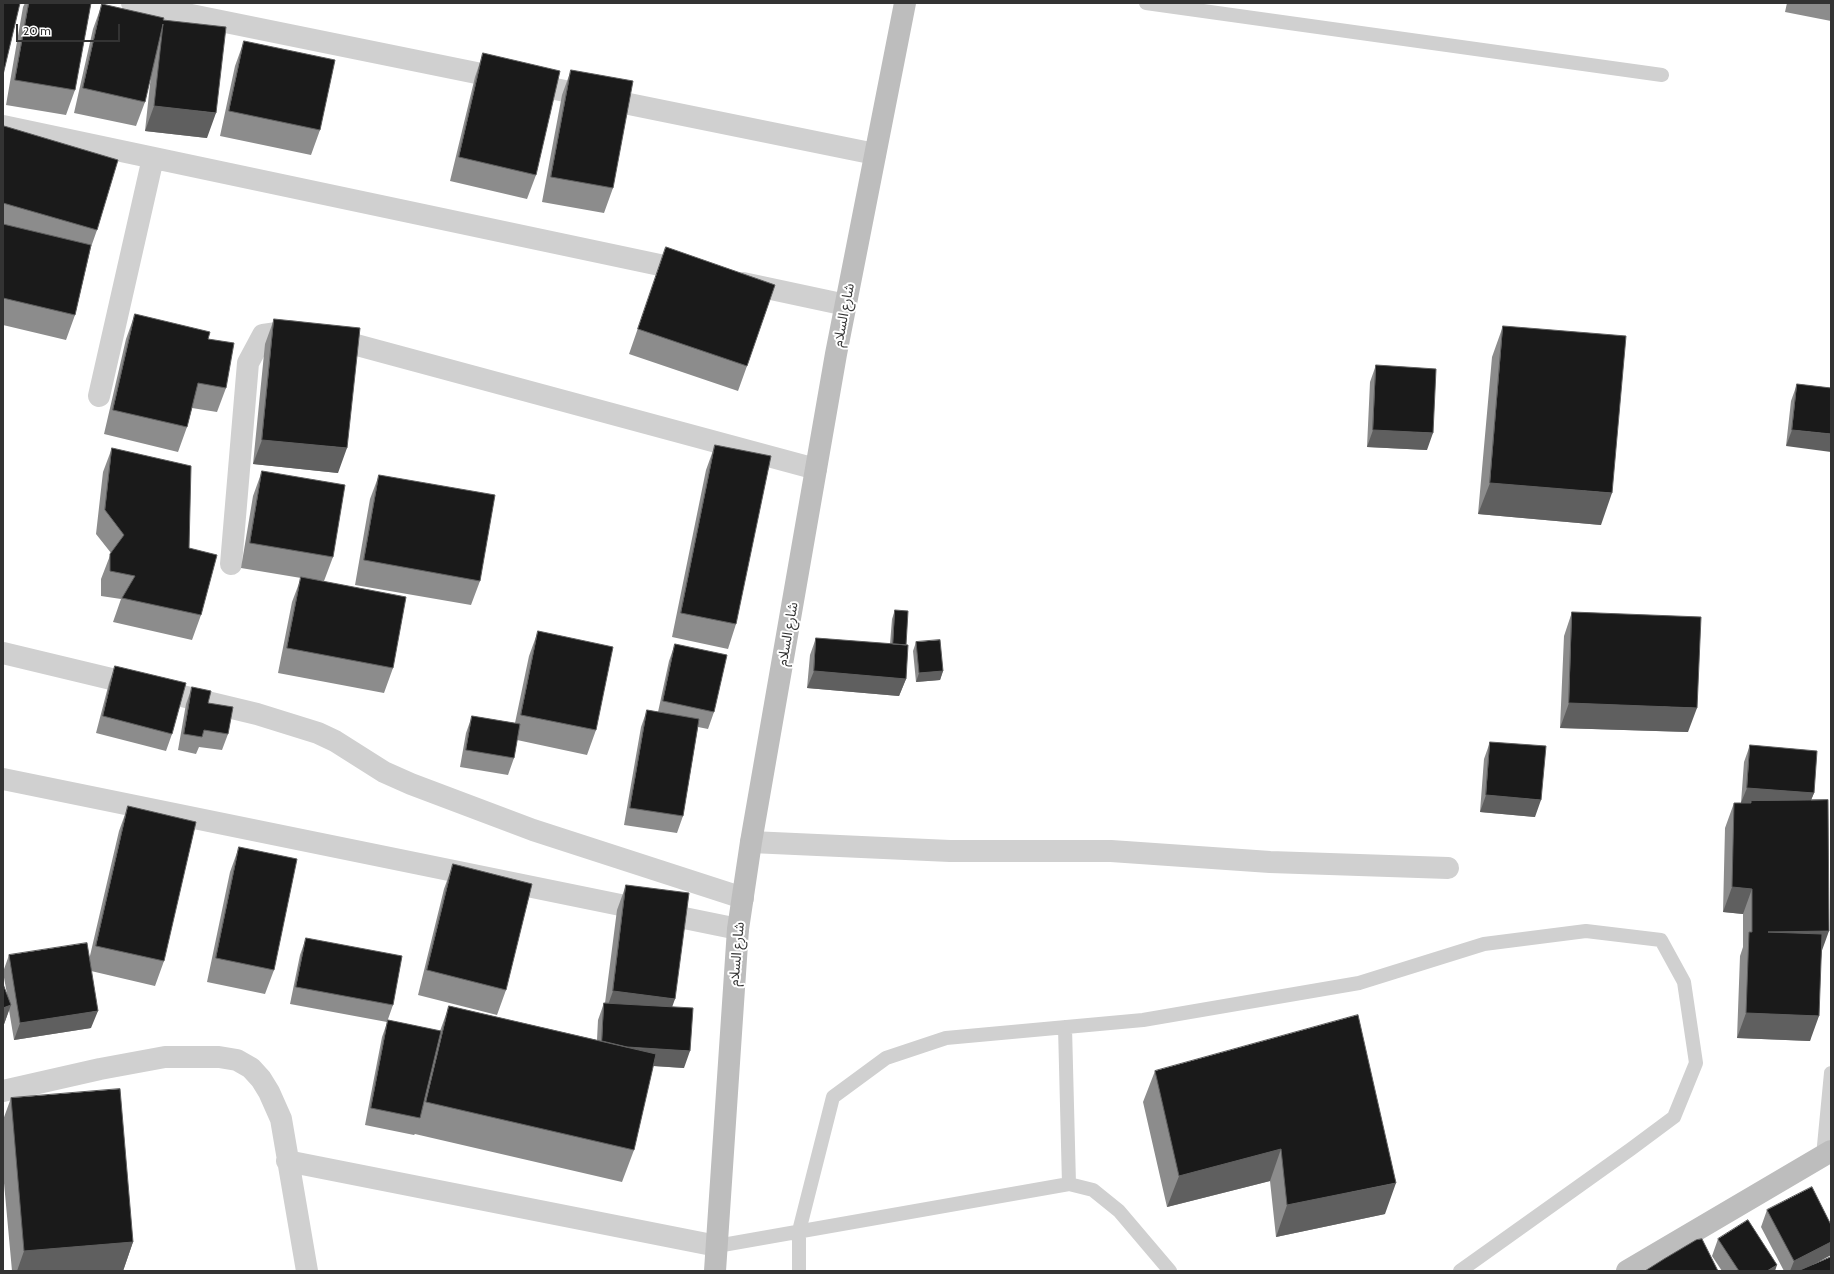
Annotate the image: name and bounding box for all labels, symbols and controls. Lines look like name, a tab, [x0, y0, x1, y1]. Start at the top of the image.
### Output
scale bar	[18, 16, 122, 42]
text: 20 m	[23, 23, 51, 38]
street label: شارع السلام	[830, 282, 858, 348]
street label: شارع السلام	[774, 601, 802, 667]
street label: شارع السلام	[726, 921, 748, 987]

